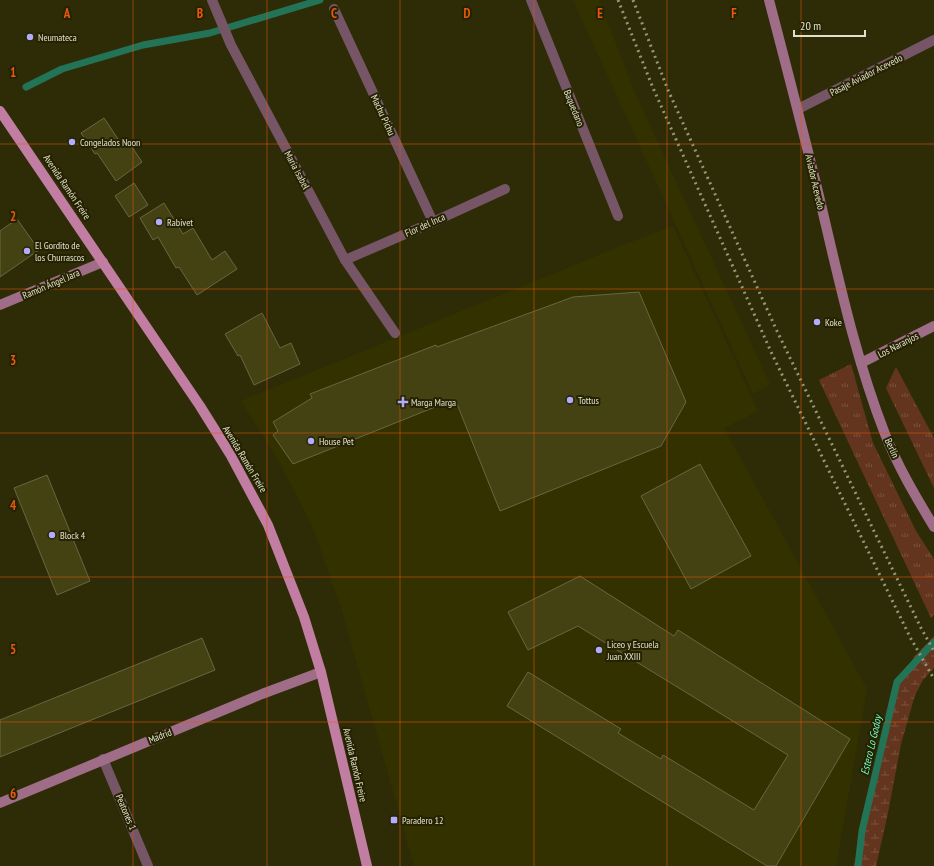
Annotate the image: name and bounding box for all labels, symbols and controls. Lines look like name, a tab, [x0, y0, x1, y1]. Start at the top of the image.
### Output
text: A	[63, 5, 71, 22]
text: B	[197, 5, 203, 22]
text: C	[331, 5, 337, 22]
text: D	[464, 5, 471, 22]
text: E	[597, 5, 603, 22]
text: F	[731, 5, 737, 22]
scale bar	[794, 12, 865, 38]
text: 20 m	[800, 18, 821, 33]
place label: Neumateca	[38, 31, 77, 44]
marker: Neumateca	[25, 32, 35, 42]
street label: Pasaje Aviador Acevedo	[827, 51, 905, 99]
text: 1	[10, 64, 16, 81]
street label: Baquedano	[561, 88, 587, 128]
street label: Machu Pichu	[368, 92, 398, 138]
place label: Congelados Noon	[80, 136, 140, 149]
marker: Congelados Noon	[67, 137, 77, 147]
street label: María Isabel	[281, 148, 313, 192]
street label: Avenida Ramón Freire	[40, 152, 94, 222]
street label: Aviador Acevedo	[802, 153, 828, 211]
text: 2	[10, 208, 16, 225]
street label: Flor del Inca	[403, 210, 447, 240]
place label: Rabivet	[167, 216, 193, 229]
marker: Rabivet	[154, 217, 164, 227]
place label: El Gordito de los Churrascos	[35, 239, 85, 264]
marker: El Gordito de los Churrascos	[22, 246, 32, 256]
street label: Ramón Ángel Jara	[20, 266, 82, 302]
place label: Koke	[825, 316, 842, 329]
marker: Koke	[812, 317, 822, 327]
street label: Los Naranjos	[875, 329, 921, 361]
text: 3	[10, 352, 16, 369]
place label: Tottus	[578, 394, 600, 407]
marker: Tottus	[565, 395, 575, 405]
place label: Marga Marga	[411, 396, 456, 409]
marker: Marga Marga	[398, 397, 408, 407]
street label: Avenida Ramón Freire	[220, 423, 270, 495]
place label: House Pet	[319, 435, 354, 448]
marker: House Pet	[306, 436, 316, 446]
street label: Berlín	[882, 436, 902, 460]
text: 4	[10, 497, 17, 514]
place label: Block 4	[60, 529, 86, 542]
marker: Block 4	[47, 530, 57, 540]
place label: Liceo y Escuela Juan XXIII	[606, 638, 659, 663]
text: 5	[10, 641, 16, 658]
marker: Liceo y Escuela Juan XXIII	[594, 645, 604, 655]
water label: Estero Lo Godoy	[857, 712, 885, 776]
street label: Madrid	[146, 725, 174, 747]
street label: Avenida Ramón Freire	[340, 727, 370, 803]
text: 6	[10, 785, 16, 802]
street label: Peatones 1	[113, 792, 139, 832]
place label: Paradero 12	[402, 814, 444, 827]
marker: Paradero 12	[389, 815, 399, 825]

